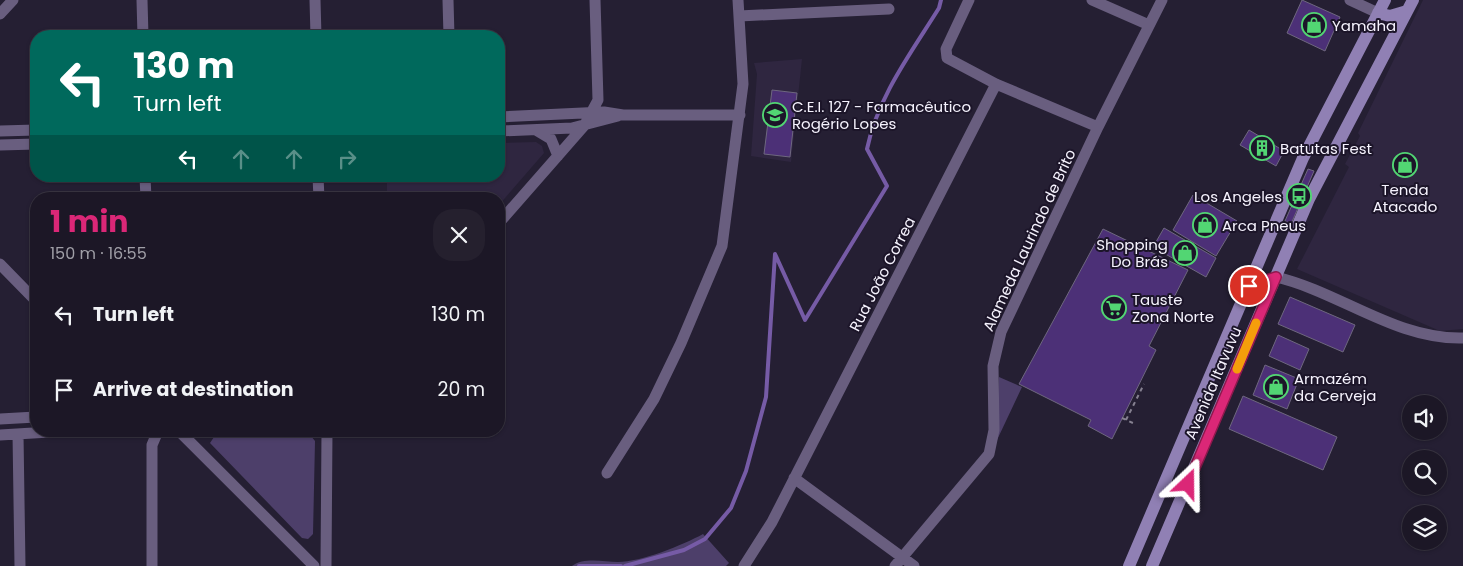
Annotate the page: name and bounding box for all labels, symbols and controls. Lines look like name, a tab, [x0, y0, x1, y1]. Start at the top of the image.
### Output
shop icon: Yamaha	[1301, 12, 1327, 38]
place label: Yamaha	[1332, 15, 1396, 36]
text: 130 m	[133, 41, 235, 90]
icon: left	[50, 50, 115, 115]
text: Turn left	[133, 88, 221, 119]
place label: C.E.I. 127 - Farmacêutico Rogério Lopes	[792, 96, 971, 134]
school or university icon: C.E.I. 127 - Farmacêutico Rogério Lopes	[762, 102, 788, 128]
building icon: Batutas Fest	[1249, 135, 1275, 161]
place label: Batutas Fest	[1280, 138, 1372, 159]
icon: left	[174, 145, 202, 173]
icon: ahead	[227, 145, 255, 173]
icon: ahead	[280, 145, 308, 173]
icon: right	[333, 145, 361, 173]
street label: Alameda Laurindo de Brito	[977, 145, 1081, 335]
shop icon: Tenda Atacado	[1392, 152, 1418, 178]
place label: Tenda Atacado	[1373, 179, 1437, 217]
bus stop icon: Los Angeles	[1286, 183, 1312, 209]
place label: Los Angeles	[1194, 186, 1282, 207]
text: 1 min	[50, 200, 128, 243]
button: close	[433, 209, 485, 261]
shop icon: Arca Pneus	[1192, 212, 1218, 238]
street label: Rua João Correa	[844, 213, 920, 335]
place label: Arca Pneus	[1222, 215, 1306, 236]
place label: Shopping Do Brás	[1096, 234, 1168, 272]
shop icon: Shopping Do Brás	[1172, 240, 1198, 266]
text: 150 m · 16:55	[50, 242, 147, 265]
pin	[1228, 265, 1270, 307]
icon: arrive	[1235, 272, 1263, 300]
place label: Tauste Zona Norte	[1132, 289, 1214, 327]
supermarket icon: Tauste Zona Norte	[1101, 295, 1127, 321]
icon: left	[50, 301, 78, 329]
text: Turn left	[93, 301, 174, 328]
text: 130 m	[431, 301, 485, 328]
street label: Avenida Itavuvu	[1180, 323, 1246, 443]
place label: Armazém da Cerveja	[1294, 368, 1376, 406]
shop icon: Armazém da Cerveja	[1263, 374, 1289, 400]
icon: arrive	[50, 376, 78, 404]
text: Arrive at destination	[93, 376, 294, 403]
text: 20 m	[437, 376, 485, 403]
map controls	[1402, 395, 1447, 550]
button: sound	[1402, 395, 1447, 440]
button: search	[1402, 450, 1447, 495]
position arrow	[1161, 457, 1213, 509]
button: layers	[1402, 505, 1447, 550]

